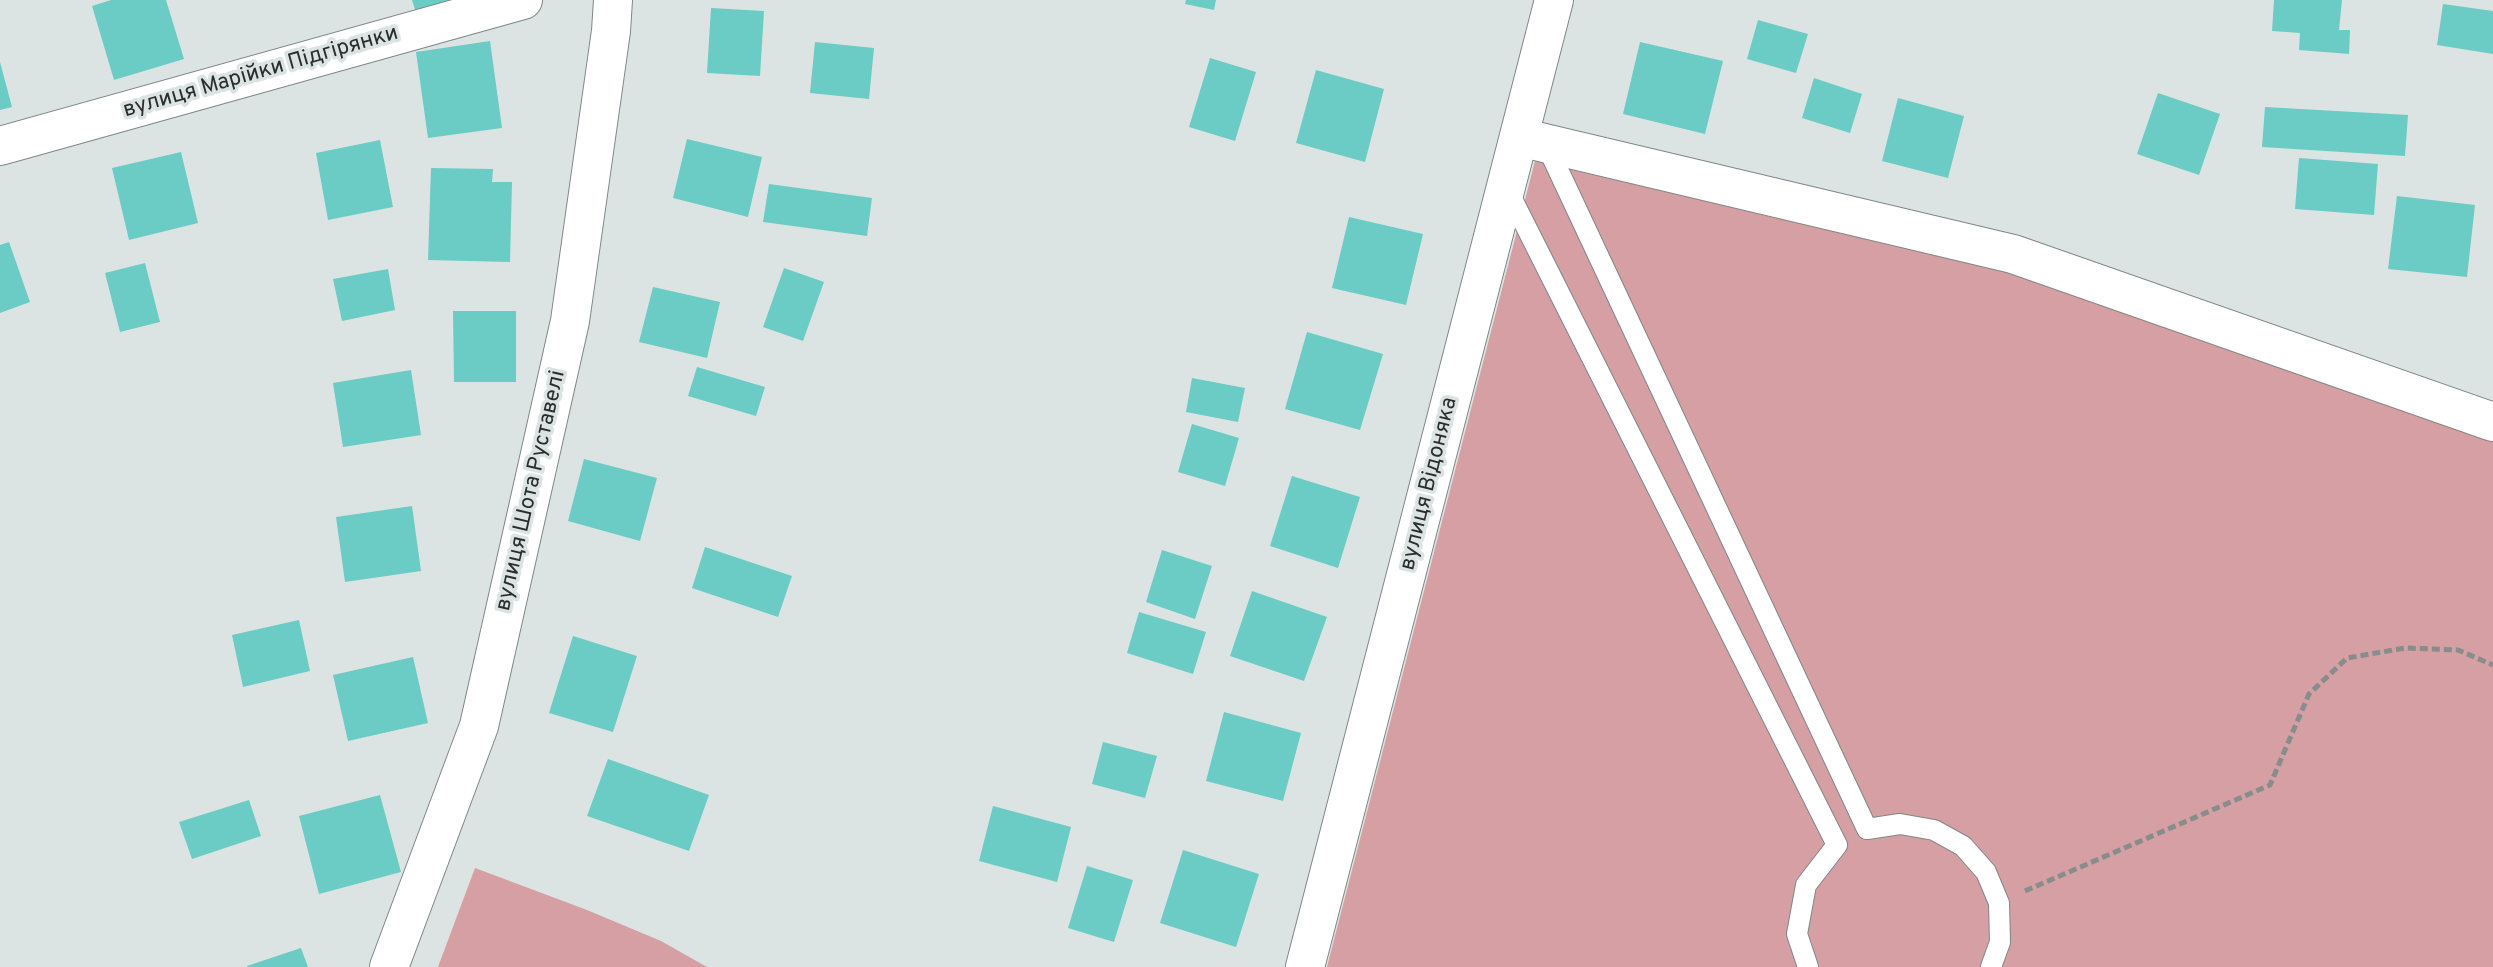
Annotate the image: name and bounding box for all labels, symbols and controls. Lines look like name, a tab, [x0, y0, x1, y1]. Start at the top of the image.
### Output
street label: вулиця Марійки Підгірянки	[120, 21, 402, 125]
street label: вулиця Шота Руставелі	[491, 368, 573, 614]
street label: вулиця Відоняка	[1396, 395, 1464, 573]

